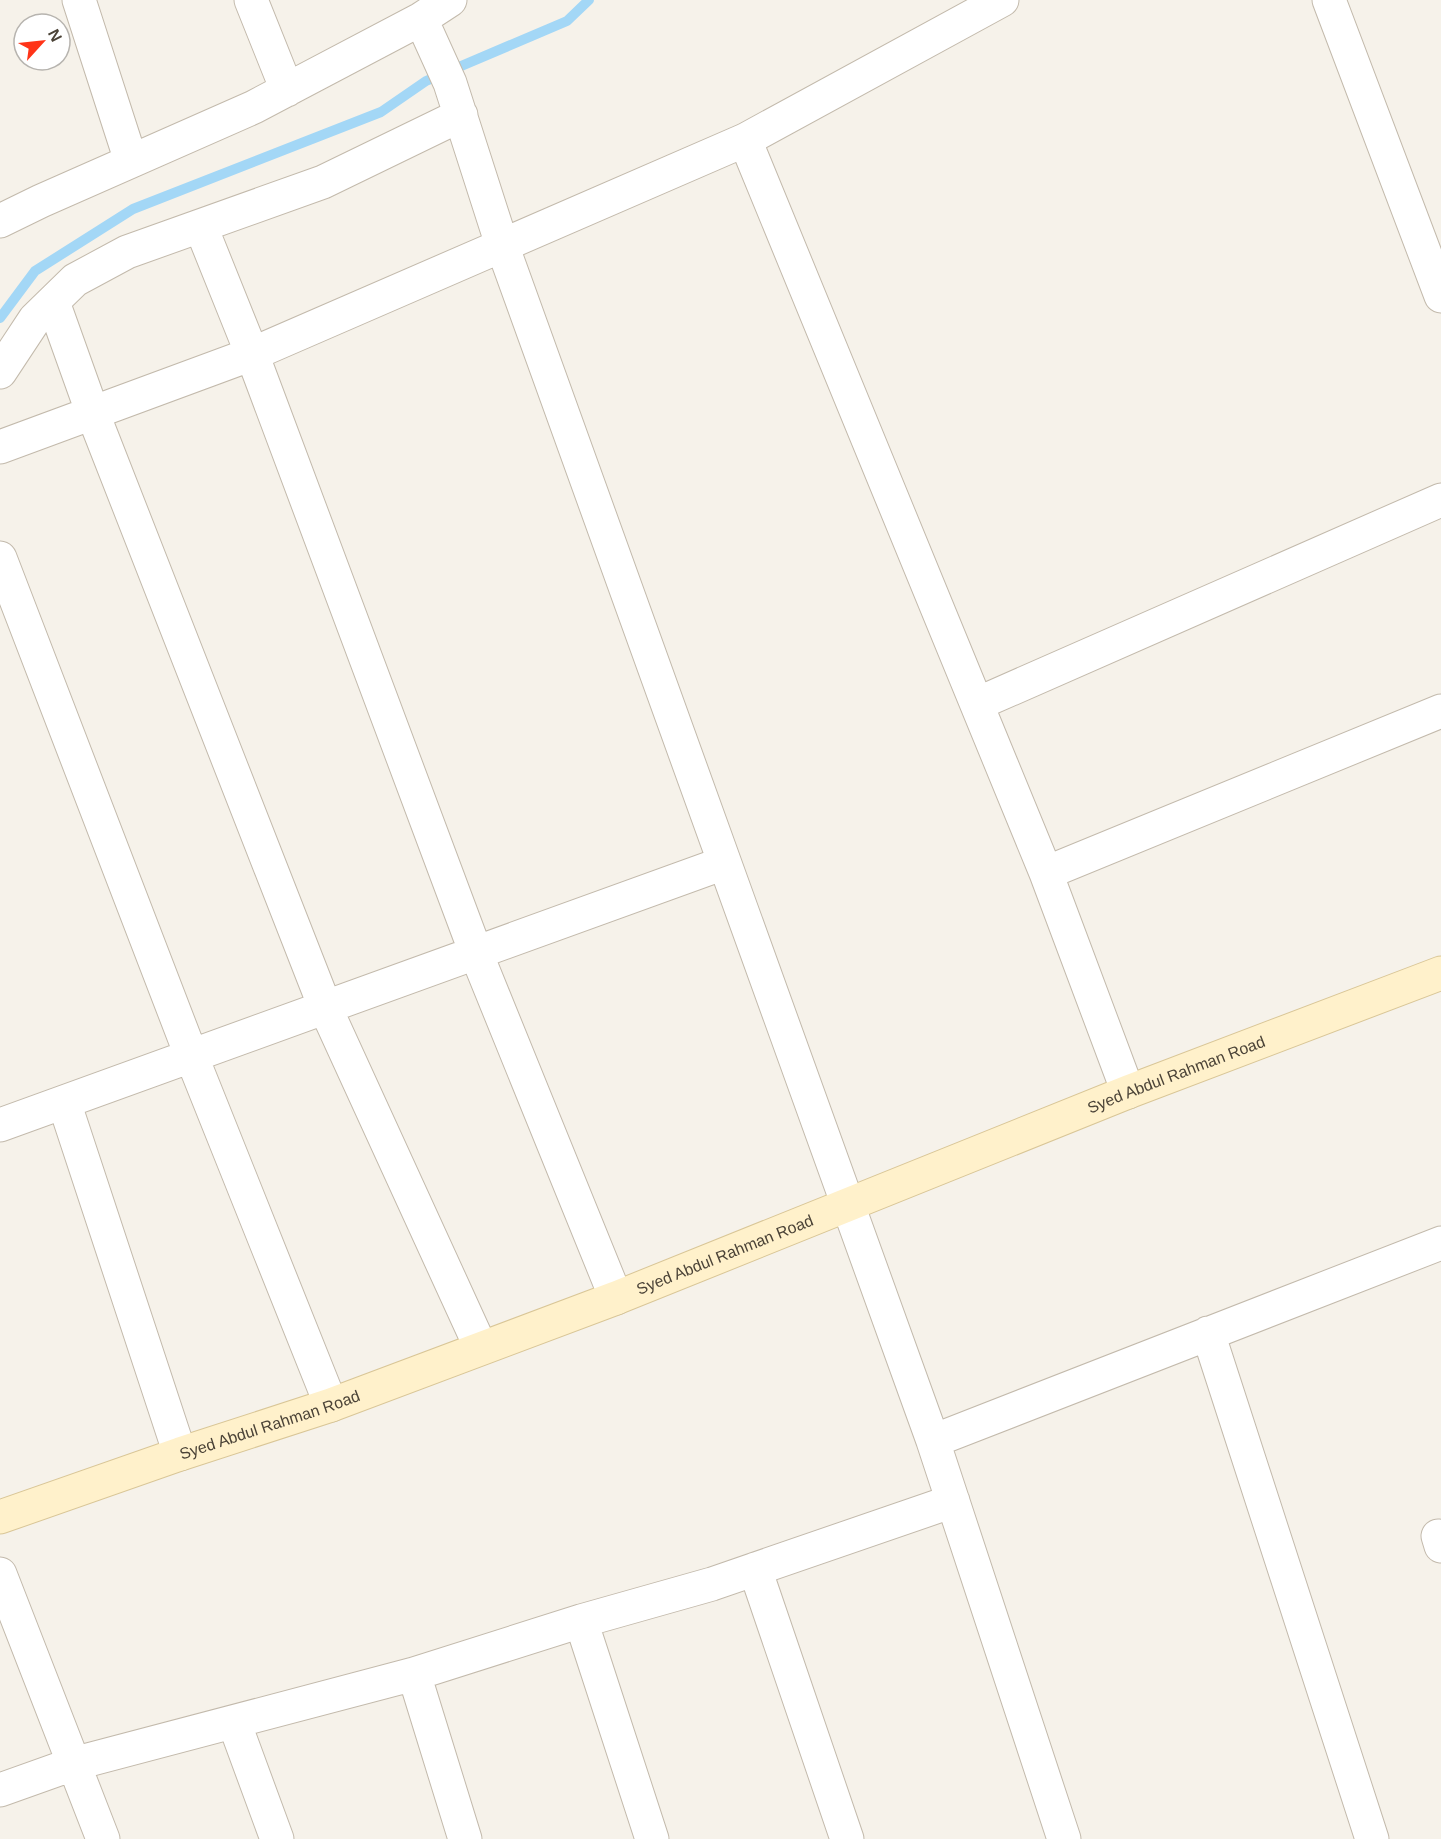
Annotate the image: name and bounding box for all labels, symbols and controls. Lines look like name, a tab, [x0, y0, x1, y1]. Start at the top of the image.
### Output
north arrow	[12, 12, 72, 72]
text: N	[45, 26, 65, 44]
street label: Syed Abdul Rahman Road	[1085, 1033, 1267, 1116]
street label: Syed Abdul Rahman Road	[634, 1212, 816, 1298]
street label: Syed Abdul Rahman Road	[177, 1387, 362, 1463]

